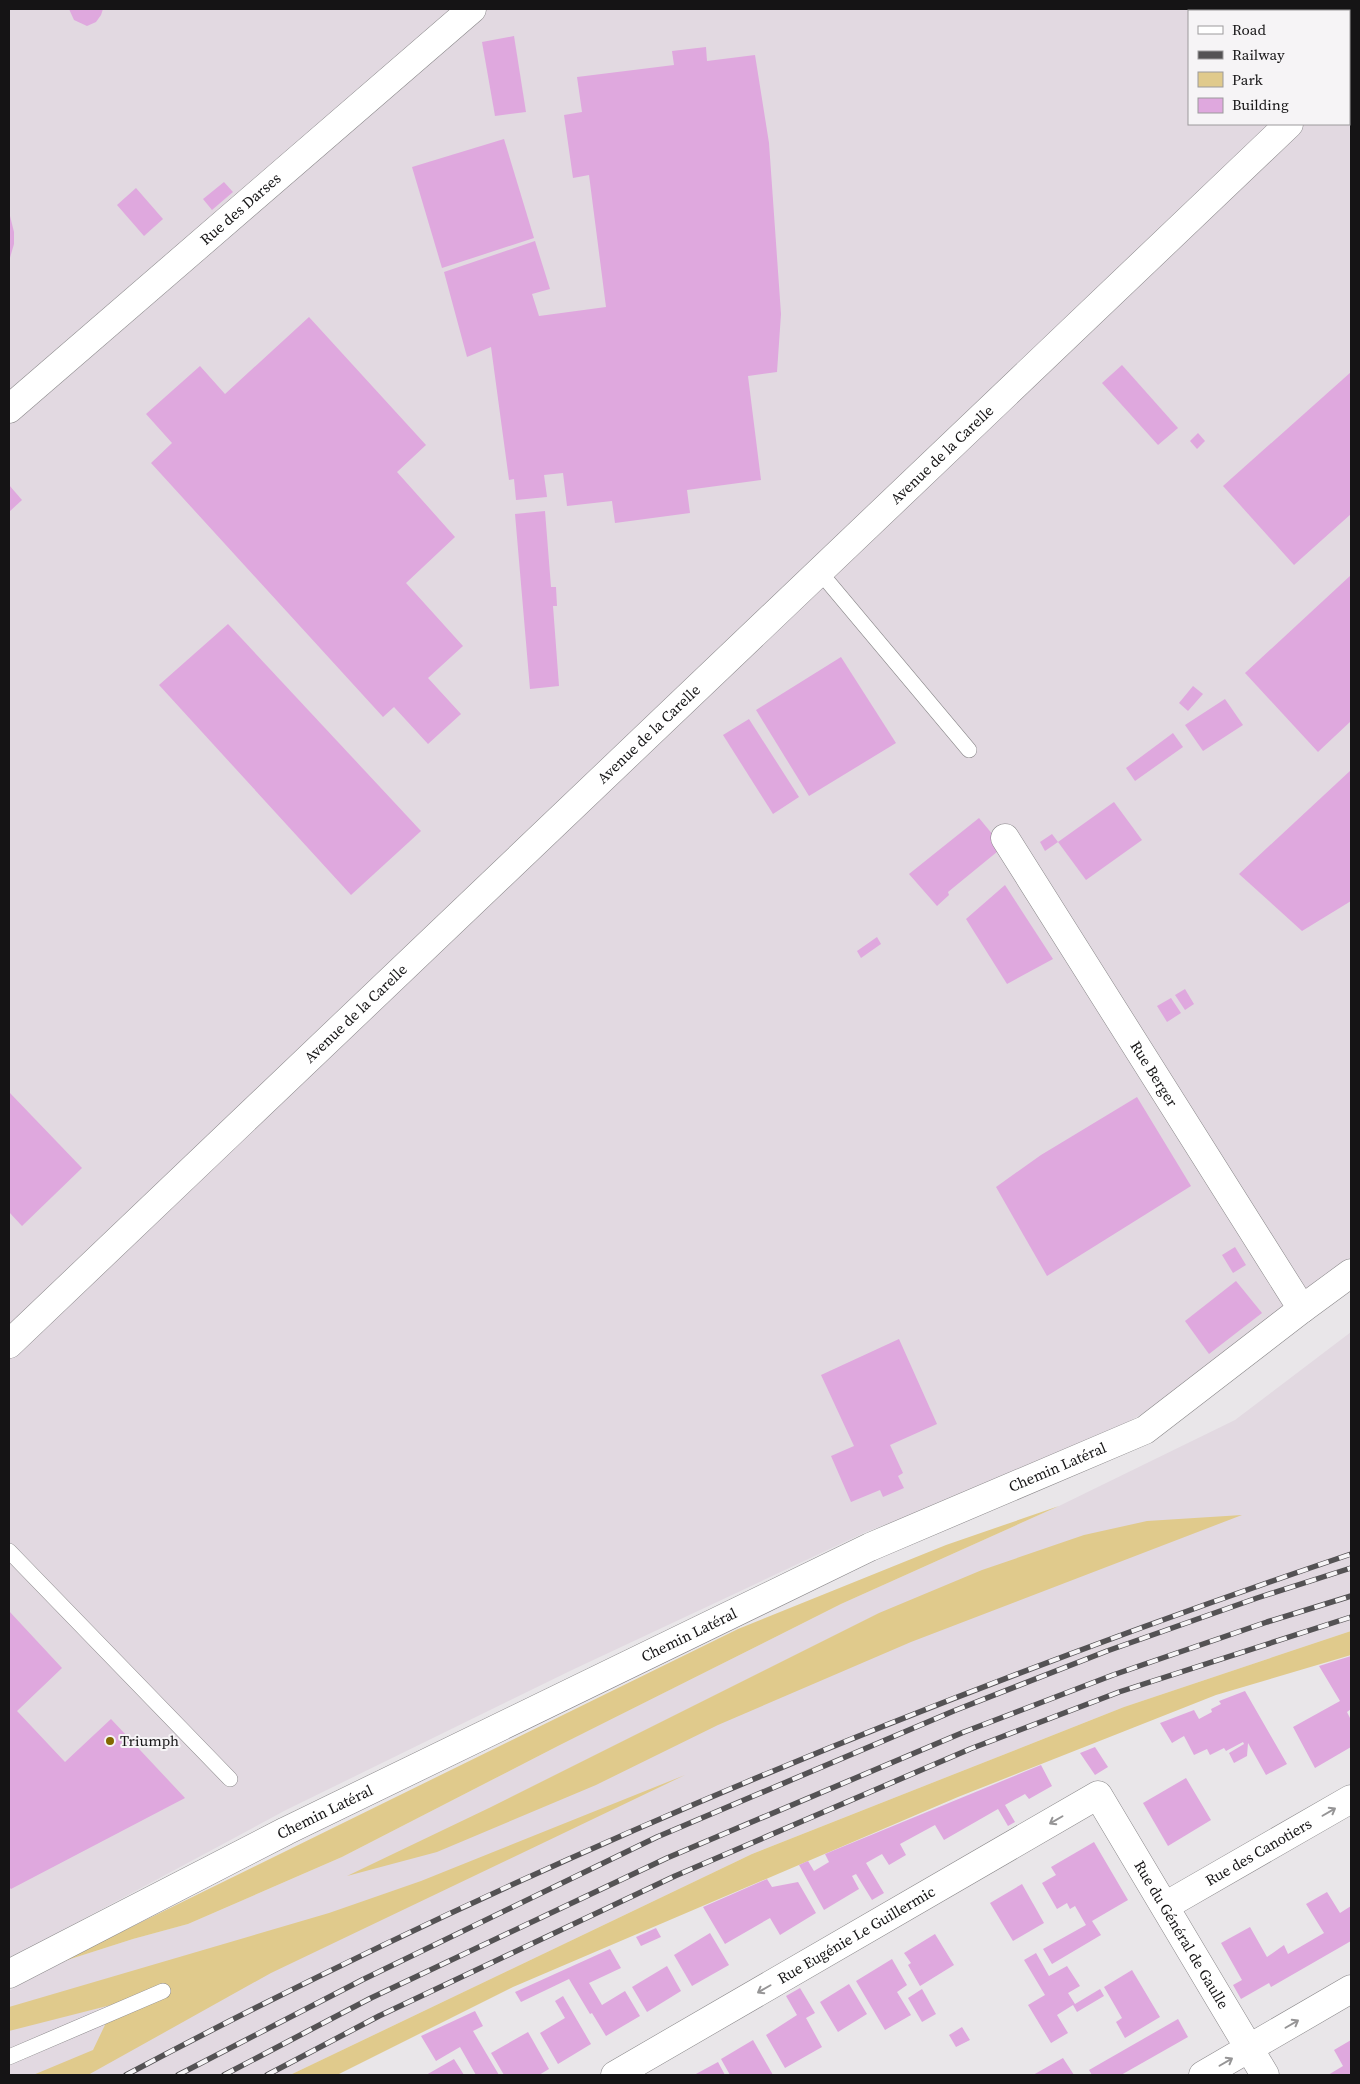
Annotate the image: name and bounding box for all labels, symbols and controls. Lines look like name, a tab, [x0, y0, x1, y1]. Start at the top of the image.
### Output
legend	[1188, 10, 1350, 125]
text: Road	[1232, 19, 1266, 40]
text: Railway	[1232, 44, 1285, 65]
text: Park	[1232, 69, 1264, 90]
text: Building	[1232, 94, 1289, 115]
street label: Rue des Darses	[195, 168, 285, 249]
street label: Avenue de la Carelle	[886, 400, 998, 509]
street label: Avenue de la Carelle	[592, 679, 705, 788]
street label: Avenue de la Carelle	[299, 959, 412, 1067]
street label: Rue Berger	[1126, 1037, 1183, 1111]
street label: Chemin Latéral	[1005, 1436, 1110, 1497]
street label: Chemin Latéral	[637, 1602, 741, 1667]
place label: Triumph	[120, 1730, 179, 1751]
marker: Triumph	[104, 1735, 116, 1747]
street label: Chemin Latéral	[273, 1779, 377, 1844]
one-way arrow	[1321, 1807, 1336, 1817]
street label: Rue des Canotiers	[1201, 1813, 1315, 1891]
one-way arrow	[1049, 1815, 1063, 1825]
street label: Rue du Général de Gaulle	[1129, 1856, 1234, 2013]
street label: Rue Eugénie Le Guillermic	[774, 1881, 939, 1989]
one-way arrow	[757, 1984, 771, 1994]
one-way arrow	[1284, 2018, 1298, 2028]
one-way arrow	[1218, 2056, 1233, 2066]

